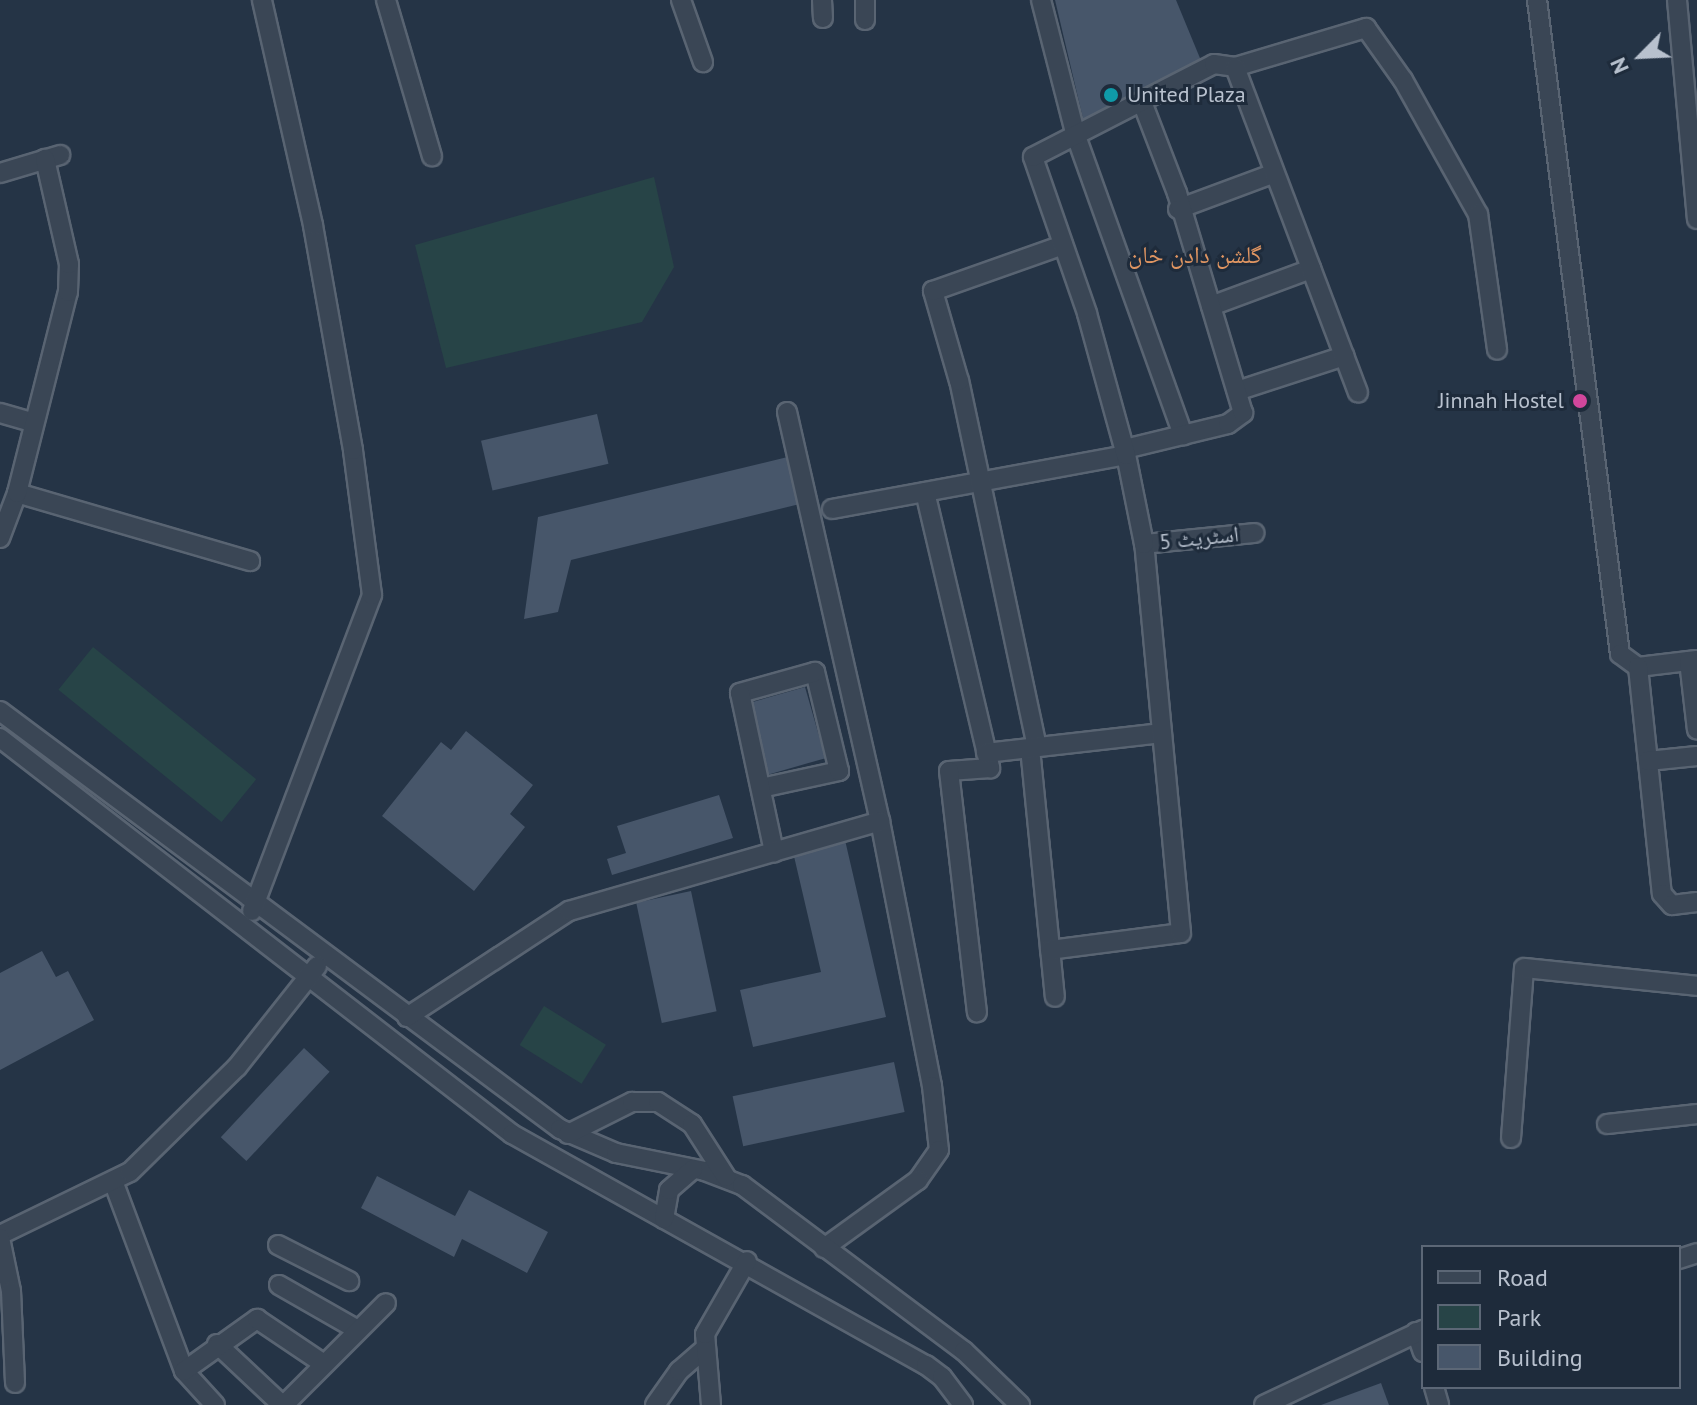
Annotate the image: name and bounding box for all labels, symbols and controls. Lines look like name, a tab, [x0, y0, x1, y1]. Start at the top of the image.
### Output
north arrow	[1601, 16, 1681, 96]
text: N	[1603, 53, 1635, 78]
place label: United Plaza	[1127, 82, 1246, 108]
marker: United Plaza	[1102, 86, 1120, 104]
district label: گلشن دادن خان	[1128, 241, 1262, 269]
place label: Jinnah Hostel	[1438, 388, 1564, 414]
marker: Jinnah Hostel	[1571, 392, 1589, 410]
street label: اسٹریٹ 5	[1158, 521, 1240, 555]
legend	[1421, 1245, 1681, 1389]
text: Road	[1497, 1262, 1548, 1293]
text: Park	[1497, 1302, 1541, 1333]
text: Building	[1497, 1342, 1583, 1373]

